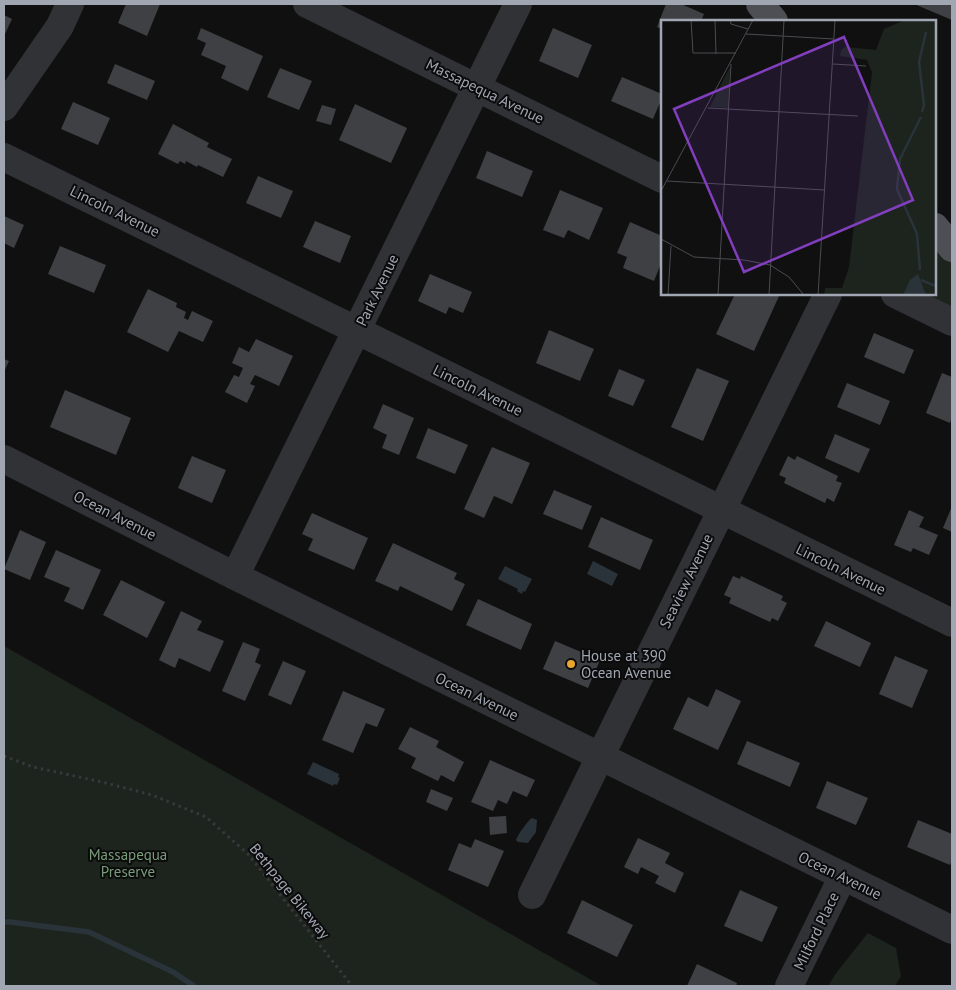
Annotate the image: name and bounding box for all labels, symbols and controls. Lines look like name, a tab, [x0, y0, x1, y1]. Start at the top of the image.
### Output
inset map	[661, 20, 936, 295]
street label: Massapequa Avenue	[423, 54, 547, 128]
street label: Lincoln Avenue	[67, 181, 163, 241]
street label: Park Avenue	[351, 251, 403, 329]
street label: Lincoln Avenue	[430, 360, 526, 420]
street label: Ocean Avenue	[70, 486, 160, 544]
street label: Seaview Avenue	[655, 531, 717, 631]
street label: Lincoln Avenue	[793, 539, 889, 599]
place label: House at 390 Ocean Avenue	[581, 646, 671, 682]
marker: House at 390 Ocean Avenue	[565, 658, 577, 670]
street label: Ocean Avenue	[432, 668, 522, 724]
street label: Bethpage Bikeway	[246, 839, 334, 943]
park label: Massapequa Preserve	[89, 845, 167, 881]
street label: Ocean Avenue	[795, 847, 885, 903]
street label: Milford Place	[789, 889, 843, 973]

